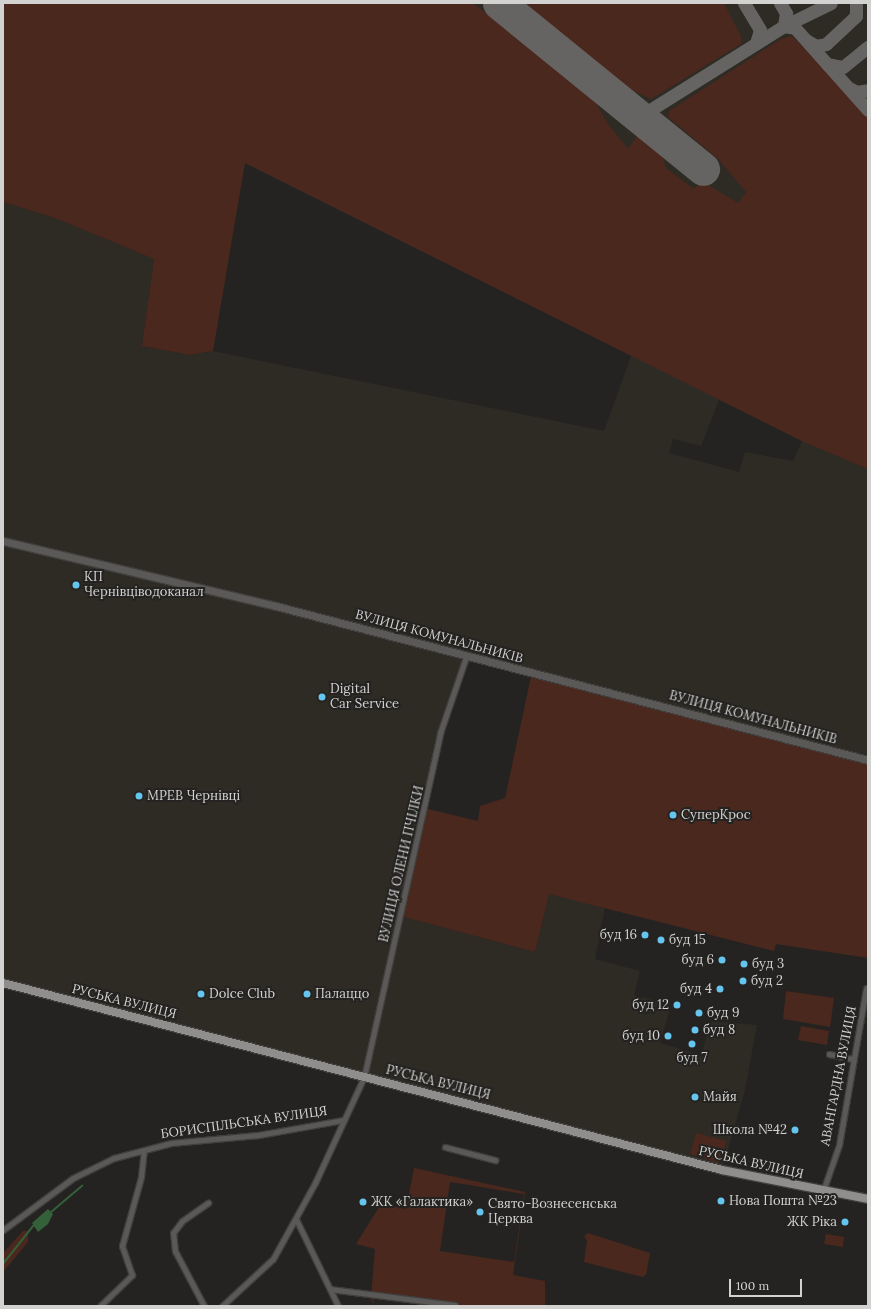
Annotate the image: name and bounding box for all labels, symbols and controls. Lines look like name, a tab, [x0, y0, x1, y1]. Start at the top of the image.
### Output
place label: КП Чернівціводоканал	[84, 570, 204, 601]
marker: КП Чернівціводоканал	[71, 580, 81, 590]
street label: ВУЛИЦЯ КОМУНАЛЬНИКІВ	[353, 607, 525, 667]
place label: Digital Car Service	[330, 682, 399, 713]
street label: ВУЛИЦЯ КОМУНАЛЬНИКІВ	[667, 688, 839, 748]
marker: Digital Car Service	[317, 692, 327, 702]
street label: ВУЛИЦЯ ОЛЕНИ ПЧІЛКИ	[376, 784, 428, 944]
place label: МРЕВ Чернівці	[147, 788, 240, 804]
marker: МРЕВ Чернівці	[134, 791, 144, 801]
place label: СуперКрос	[681, 807, 751, 823]
marker: СуперКрос	[668, 810, 678, 820]
place label: буд 16	[600, 927, 637, 943]
marker: буд 16	[640, 930, 650, 940]
place label: буд 15	[669, 932, 706, 948]
marker: буд 15	[656, 935, 666, 945]
place label: буд 6	[682, 952, 714, 968]
marker: буд 6	[717, 955, 727, 965]
place label: буд 3	[752, 956, 784, 972]
marker: буд 3	[739, 959, 749, 969]
place label: буд 2	[751, 973, 783, 989]
marker: буд 2	[738, 976, 748, 986]
street label: РУСЬКА ВУЛИЦЯ	[70, 981, 178, 1023]
place label: буд 4	[680, 981, 712, 997]
marker: буд 4	[715, 984, 725, 994]
place label: Dolce Club	[209, 986, 275, 1002]
place label: Палаццо	[315, 986, 369, 1002]
marker: Dolce Club	[196, 989, 206, 999]
marker: Палаццо	[302, 989, 312, 999]
place label: буд 12	[632, 997, 669, 1013]
marker: буд 12	[672, 1000, 682, 1010]
place label: буд 9	[707, 1005, 739, 1021]
street label: АВАНГАРДНА ВУЛИЦЯ	[818, 1005, 860, 1147]
marker: буд 9	[694, 1008, 704, 1018]
place label: буд 8	[703, 1022, 735, 1038]
marker: буд 8	[690, 1025, 700, 1035]
place label: буд 10	[622, 1028, 660, 1044]
marker: буд 10	[663, 1031, 673, 1041]
marker: буд 7	[687, 1039, 697, 1049]
place label: буд 7	[677, 1050, 707, 1066]
street label: РУСЬКА ВУЛИЦЯ	[384, 1062, 492, 1104]
place label: Майя	[703, 1089, 737, 1105]
marker: Майя	[690, 1092, 700, 1102]
street label: БОРИСПІЛЬСЬКА ВУЛИЦЯ	[160, 1104, 328, 1142]
place label: Школа №42	[713, 1122, 787, 1138]
marker: Школа №42	[790, 1125, 800, 1135]
street label: РУСЬКА ВУЛИЦЯ	[697, 1143, 805, 1183]
place label: Нова Пошта №23	[729, 1193, 837, 1209]
place label: ЖК «Галактика»	[371, 1194, 473, 1210]
marker: Нова Пошта №23	[716, 1196, 726, 1206]
marker: ЖК «Галактика»	[358, 1197, 368, 1207]
place label: Свято-Вознесенська Церква	[488, 1197, 617, 1228]
marker: Свято-Вознесенська Церква	[475, 1207, 485, 1217]
place label: ЖК Ріка	[787, 1214, 837, 1230]
marker: ЖК Ріка	[840, 1217, 850, 1227]
scale bar	[731, 1271, 804, 1297]
text: 100 m	[736, 1278, 769, 1293]

